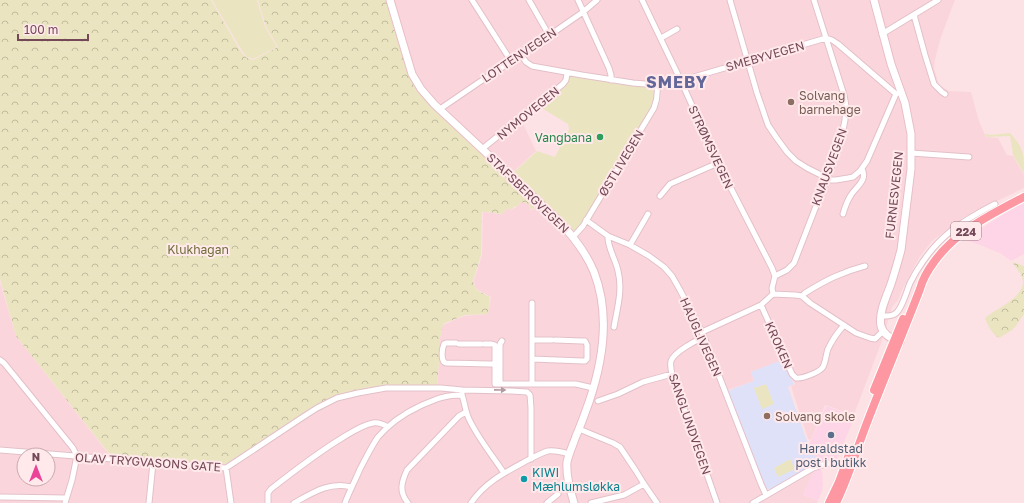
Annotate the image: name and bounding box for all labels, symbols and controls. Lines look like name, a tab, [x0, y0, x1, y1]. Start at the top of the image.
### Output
scale bar	[18, 16, 88, 42]
text: 100 m	[24, 22, 58, 37]
street label: LOTTENVEGEN	[479, 24, 559, 86]
street label: SMEBYVEGEN	[724, 38, 806, 74]
district label: SMEBY	[646, 72, 708, 92]
street label: NYMOVEGEN	[494, 83, 562, 143]
place label: Solvang barnehage	[799, 88, 861, 117]
marker: Solvang barnehage	[786, 97, 796, 107]
street label: STRØMSVEGEN	[685, 103, 737, 191]
street label: KNAUSVEGEN	[808, 126, 850, 208]
street label: ØSTLIVEGEN	[595, 127, 647, 199]
place label: Vangbana	[535, 130, 592, 145]
marker: Vangbana	[595, 132, 605, 142]
street label: STAFSBERGVEGEN	[484, 150, 572, 236]
street label: FURNESVEGEN	[882, 150, 906, 240]
road number: 224	[951, 222, 981, 240]
park label: Klukhagan	[167, 242, 229, 257]
street label: HAUGLIVEGEN	[677, 295, 725, 379]
street label: KROKEN	[762, 319, 796, 371]
street label: SANGLUNDVEGEN	[666, 371, 714, 477]
one-way arrow	[494, 387, 506, 394]
place label: Solvang skole	[775, 409, 855, 424]
marker: Solvang skole	[762, 411, 772, 421]
marker: Haraldstad post i butikk	[826, 430, 836, 440]
place label: Haraldstad post i butikk	[795, 441, 867, 470]
north arrow	[16, 447, 56, 487]
street label: OLAV TRYGVASONS GATE	[75, 449, 221, 475]
text: N	[32, 450, 40, 463]
place label: KIWI Mæhlumsløkka	[532, 465, 620, 494]
marker: KIWI Mæhlumsløkka	[519, 474, 529, 484]

